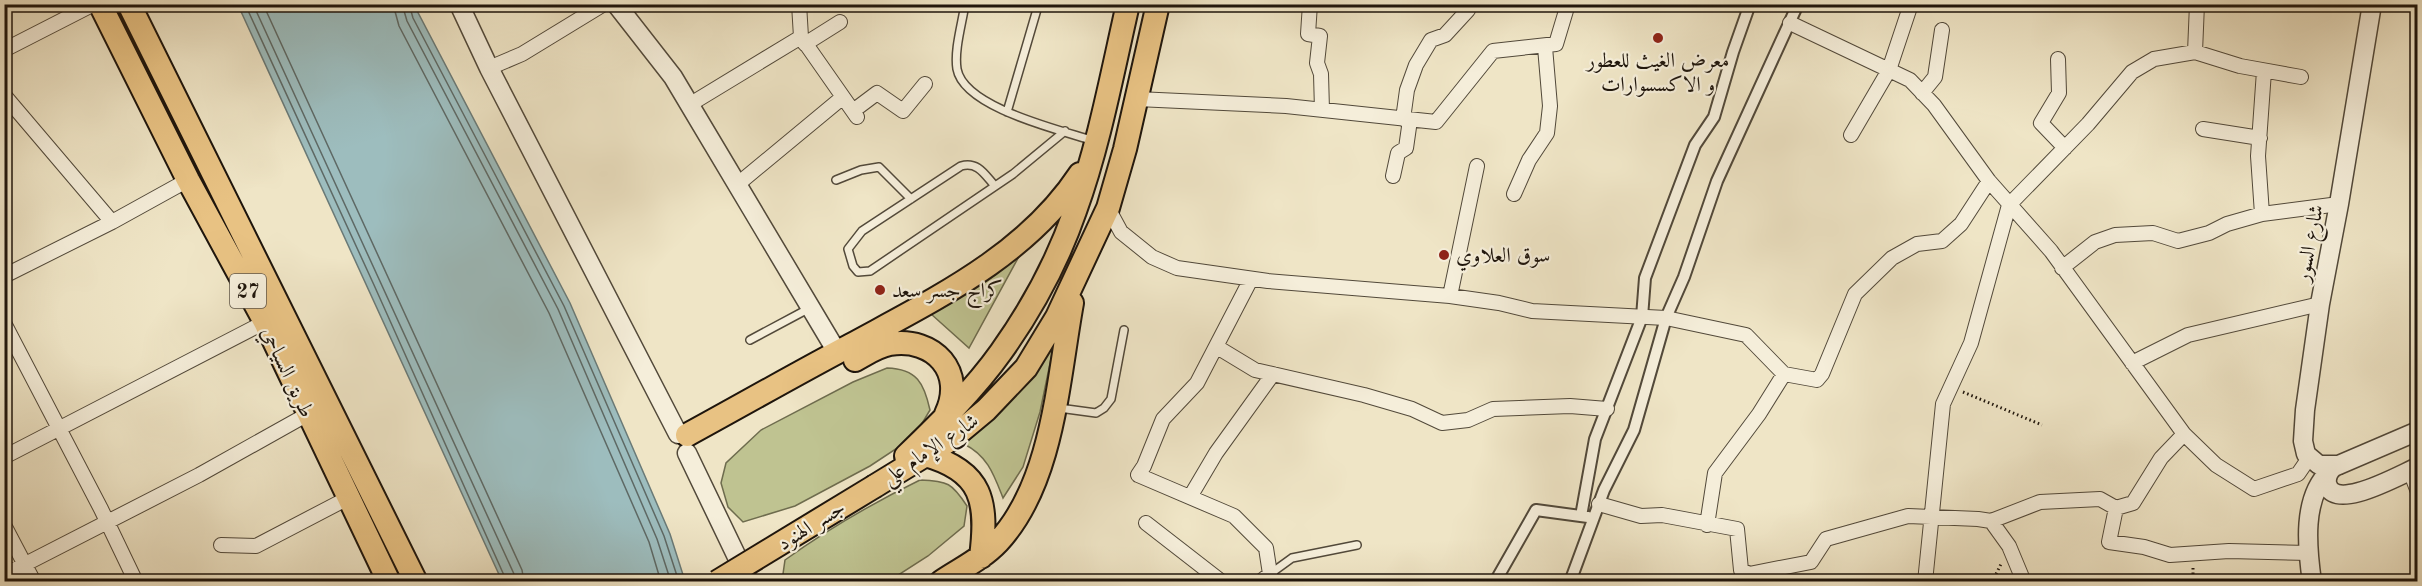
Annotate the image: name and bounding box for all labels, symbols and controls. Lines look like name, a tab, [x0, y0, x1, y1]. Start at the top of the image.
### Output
marker: معرض الغيث للعطور و الاكسسوارات	[1651, 31, 1665, 45]
place label: معرض الغيث للعطور و الاكسسوارات	[1585, 51, 1729, 97]
street label: شارع السور	[2292, 203, 2334, 287]
place label: سوق العلاوي	[1456, 246, 1550, 271]
marker: سوق العلاوي	[1437, 248, 1451, 262]
road number: 27	[230, 274, 266, 308]
place label: كراج جسر سعد	[892, 279, 1003, 309]
marker: كراج جسر سعد	[873, 283, 887, 297]
street label: طريق السياحي	[252, 324, 317, 423]
street label: شارع الإمام علي	[879, 411, 987, 497]
street label: جسر الهنود	[774, 497, 850, 557]

